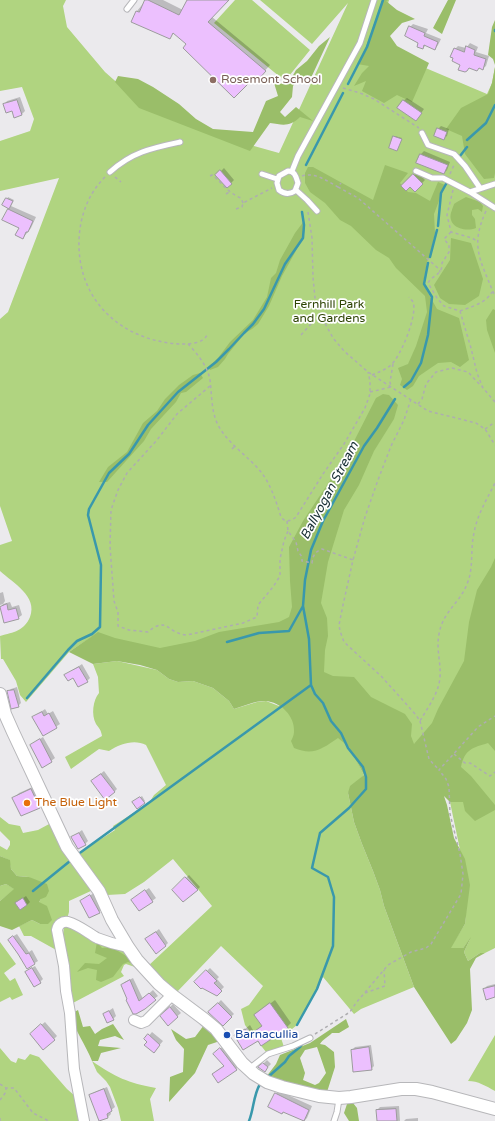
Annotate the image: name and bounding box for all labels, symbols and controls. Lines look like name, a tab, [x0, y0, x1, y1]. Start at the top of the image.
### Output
place label: Rosemont School	[221, 73, 321, 87]
marker: Rosemont School	[208, 75, 218, 85]
park label: Fernhill Park and Gardens	[293, 298, 365, 326]
water label: Ballyogan Stream	[298, 439, 362, 543]
place label: The Blue Light	[35, 796, 117, 810]
marker: The Blue Light	[22, 798, 32, 808]
place label: Barnacullia	[235, 1028, 298, 1042]
marker: Barnacullia	[222, 1030, 232, 1040]

